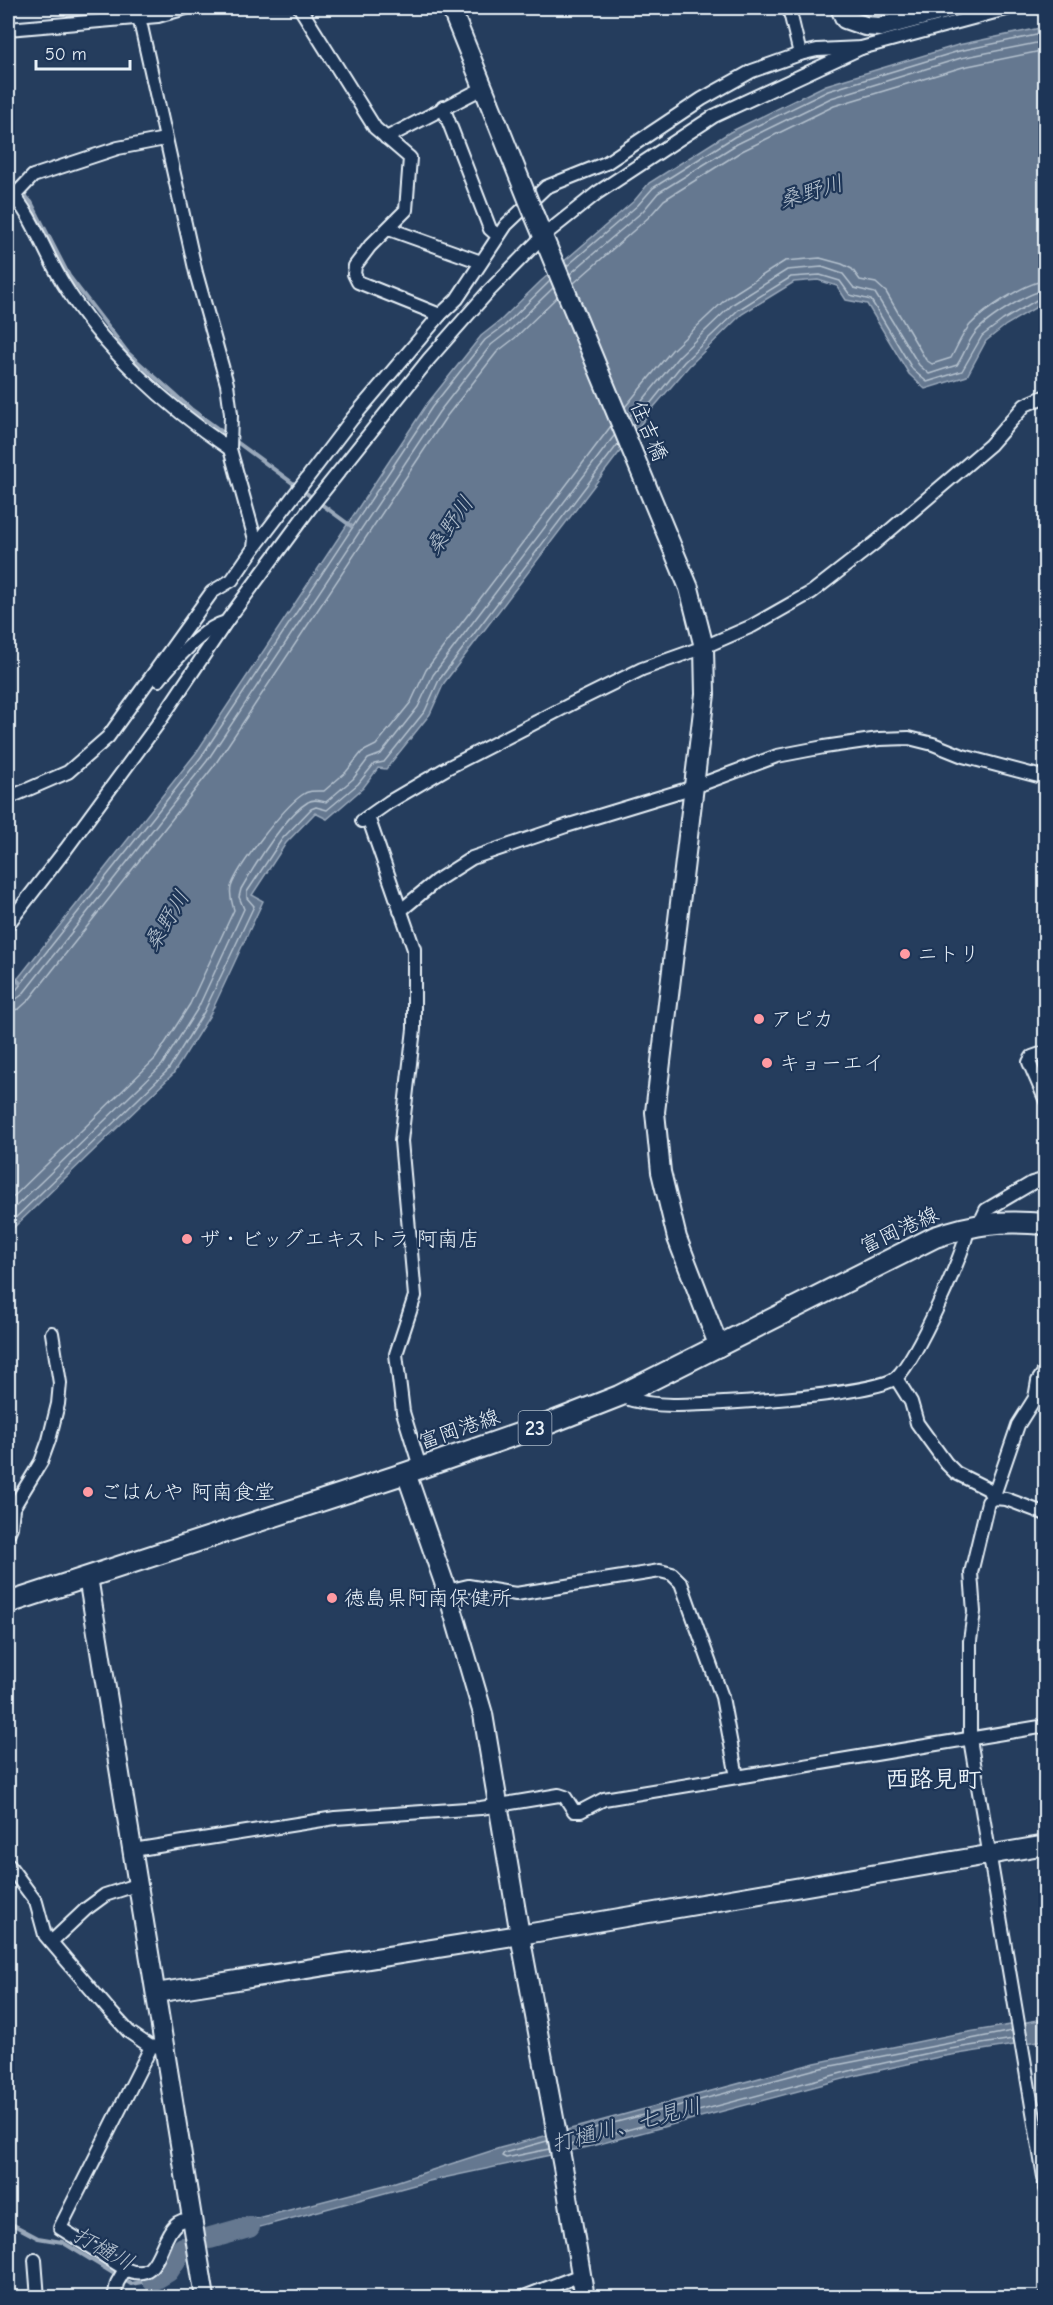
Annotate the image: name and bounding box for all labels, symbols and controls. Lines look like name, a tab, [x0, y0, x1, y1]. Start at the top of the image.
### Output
scale bar	[36, 33, 130, 71]
text: 50 m	[45, 44, 87, 65]
water label: 桑野川	[776, 170, 847, 214]
street label: 住吉橋	[626, 397, 672, 465]
water label: 桑野川	[420, 491, 479, 560]
water label: 桑野川	[139, 886, 195, 956]
place label: ニトリ	[917, 942, 980, 966]
marker: ニトリ	[898, 947, 912, 961]
place label: アピカ	[771, 1007, 834, 1031]
marker: アピカ	[752, 1012, 766, 1026]
place label: キョーエイ	[779, 1051, 884, 1075]
marker: キョーエイ	[760, 1056, 774, 1070]
street label: 富岡港線	[856, 1201, 942, 1259]
place label: ザ・ビッグエキストラ 阿南店	[199, 1227, 479, 1251]
marker: ザ・ビッグエキストラ 阿南店	[180, 1232, 194, 1246]
street label: 富岡港線	[415, 1404, 503, 1454]
road number: 23	[518, 1411, 552, 1445]
place label: ごはんや 阿南食堂	[100, 1480, 275, 1504]
marker: ごはんや 阿南食堂	[81, 1485, 95, 1499]
place label: 徳島県阿南保健所	[344, 1586, 512, 1610]
marker: 徳島県阿南保健所	[325, 1591, 339, 1605]
district label: 西路見町	[885, 1765, 981, 1793]
water label: 打樋川、七見川	[549, 2092, 704, 2157]
water label: 打樋川	[68, 2222, 139, 2276]

